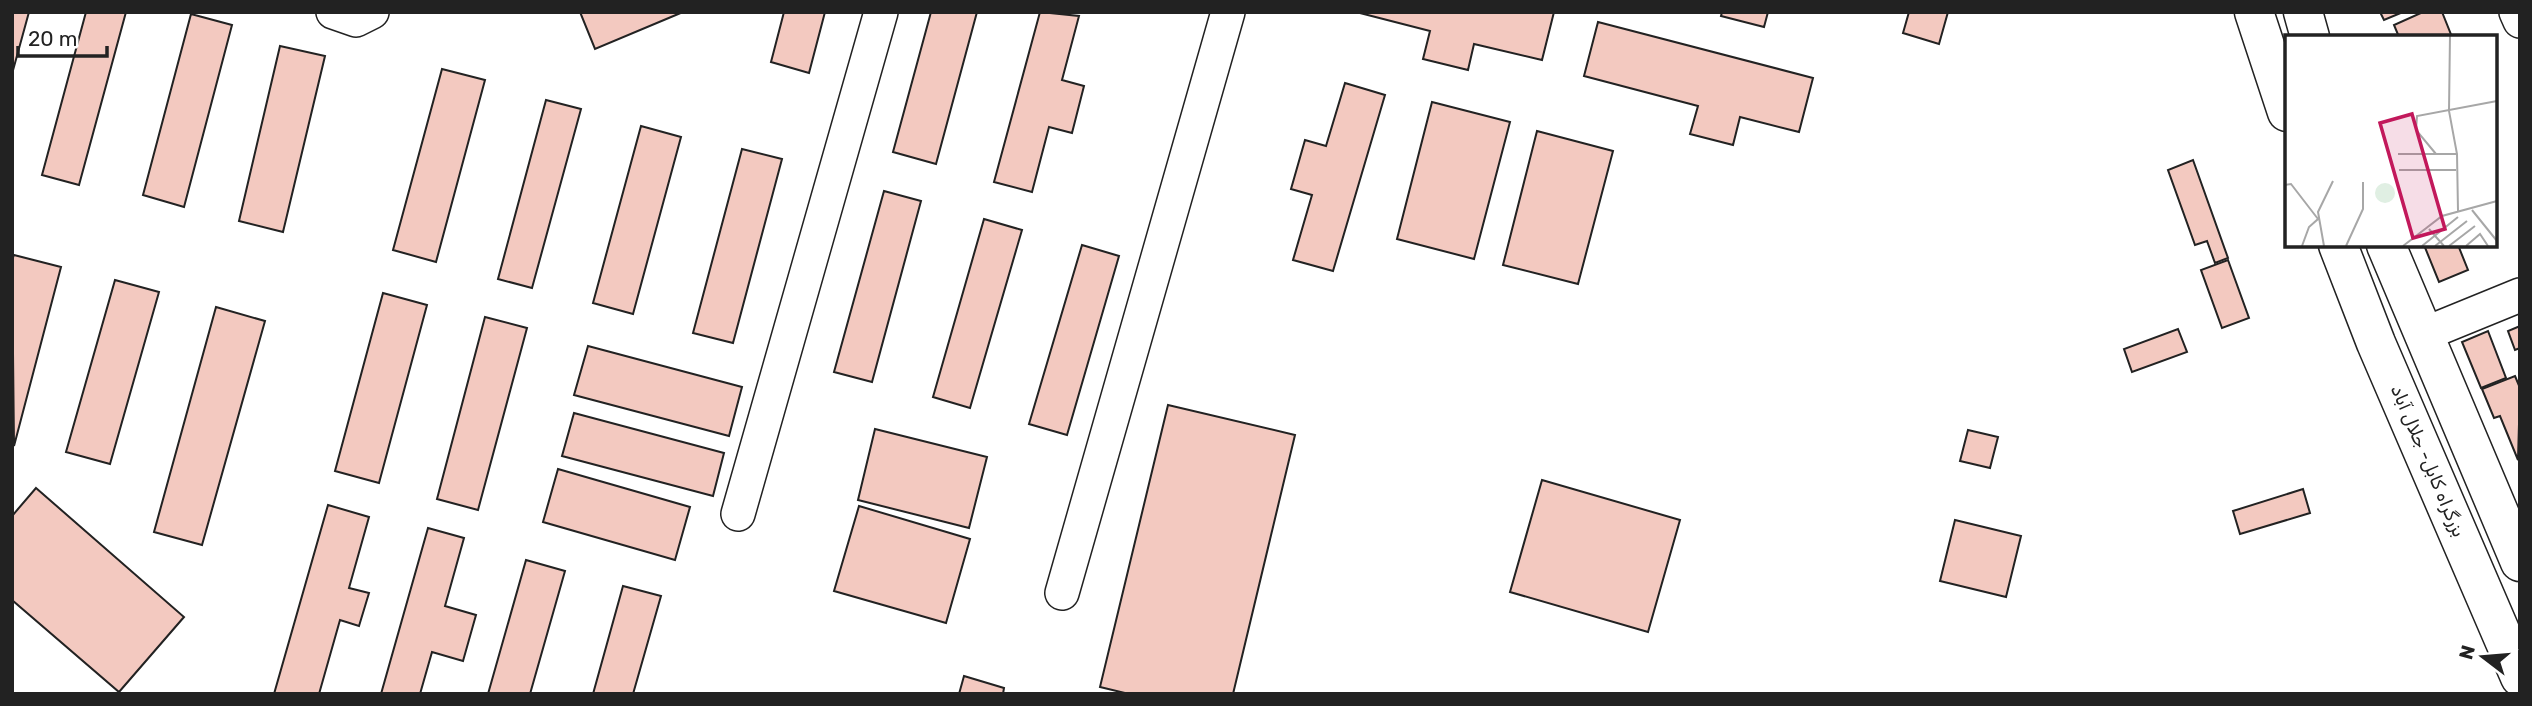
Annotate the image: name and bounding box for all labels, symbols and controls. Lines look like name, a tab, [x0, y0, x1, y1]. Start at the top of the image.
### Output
scale bar	[18, 14, 107, 58]
text: 20 m	[28, 26, 77, 51]
inset map	[2285, 35, 2497, 247]
street label: بزرگراه کابل- جلال آباد	[2386, 382, 2470, 540]
north arrow	[2448, 622, 2518, 692]
text: N	[2454, 643, 2480, 662]

